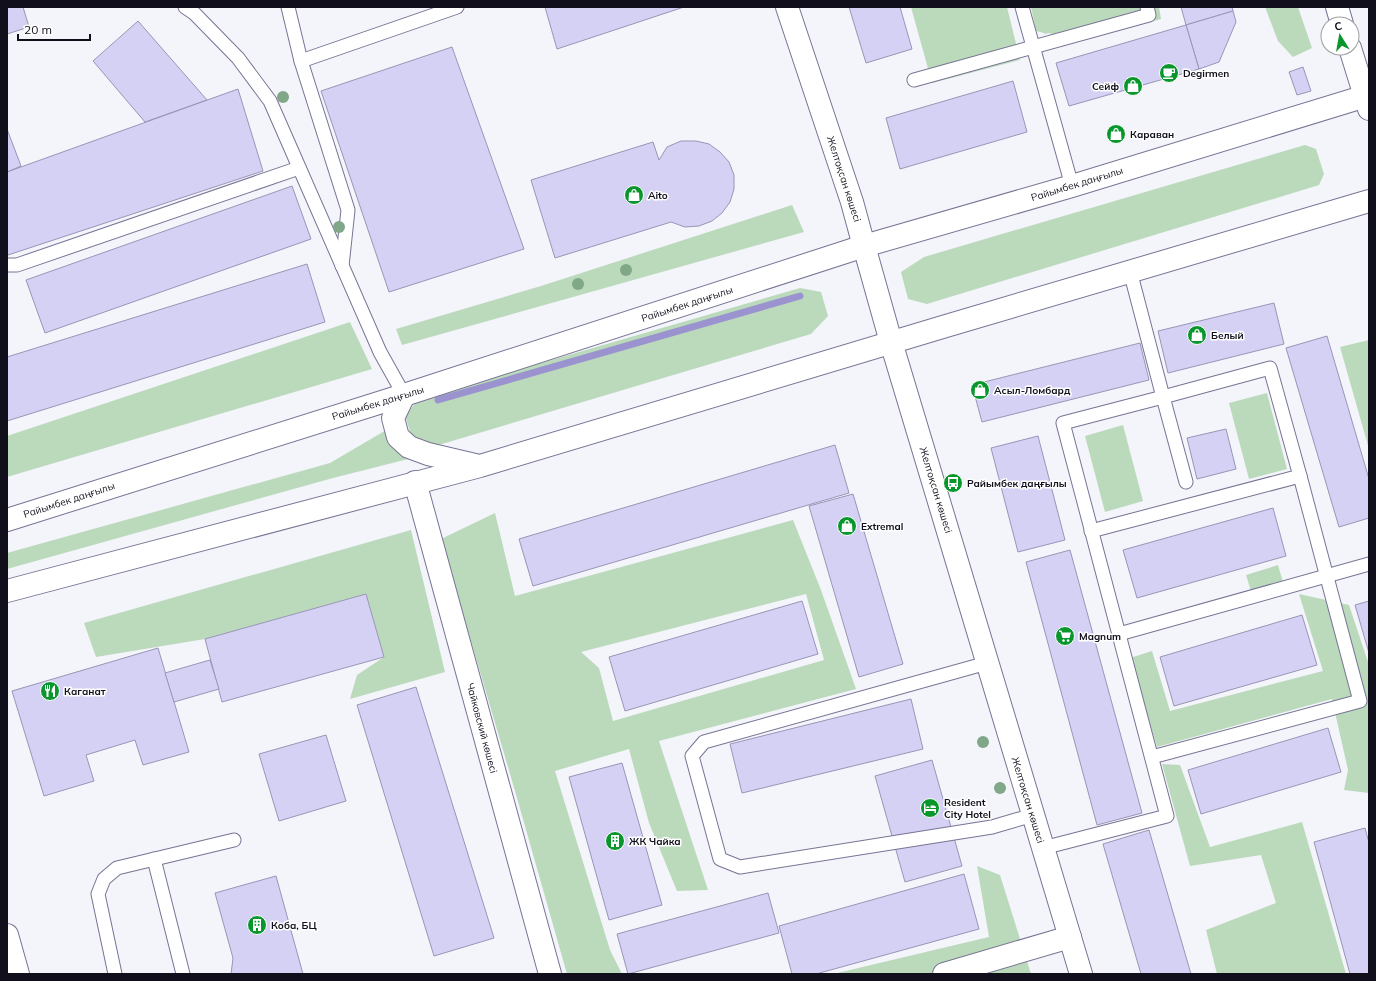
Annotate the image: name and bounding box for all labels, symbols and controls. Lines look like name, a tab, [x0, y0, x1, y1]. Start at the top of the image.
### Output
scale bar	[18, 16, 90, 42]
north arrow	[1320, 16, 1360, 56]
text: С	[1333, 19, 1344, 34]
text: 20 m	[24, 22, 52, 37]
cafe icon: Degirmen	[1158, 62, 1180, 84]
place label: Degirmen	[1183, 67, 1229, 80]
shop icon: Сейф	[1122, 75, 1144, 97]
place label: Сейф	[1092, 80, 1119, 93]
shop icon: Караван	[1105, 123, 1127, 145]
place label: Караван	[1130, 128, 1174, 141]
street label: Желтоқсан көшесі	[824, 134, 864, 224]
street label: Райымбек даңғылы	[1029, 164, 1125, 204]
shop icon: Aito	[623, 184, 645, 206]
place label: Aito	[648, 189, 668, 202]
street label: Райымбек даңғылы	[640, 283, 734, 325]
shop icon: Белый	[1186, 324, 1208, 346]
place label: Белый	[1211, 329, 1244, 342]
shop icon: Асыл-Ломбард	[969, 379, 991, 401]
street label: Райымбек даңғылы	[330, 383, 426, 423]
place label: Асыл-Ломбард	[994, 384, 1071, 397]
street label: Желтоқсан көшесі	[917, 445, 955, 535]
bus stop icon: Райымбек даңғылы	[942, 472, 964, 494]
place label: Райымбек даңғылы	[967, 477, 1067, 490]
street label: Райымбек даңғылы	[22, 479, 116, 521]
shop icon: Extremal	[836, 515, 858, 537]
place label: Extremal	[861, 520, 903, 533]
supermarket icon: Magnum	[1054, 625, 1076, 647]
place label: Magnum	[1079, 630, 1121, 643]
restaurant icon: Каганат	[39, 680, 61, 702]
street label: Чайковский көшесі	[464, 681, 500, 775]
place label: Каганат	[64, 685, 106, 698]
street label: Желтоқсан көшесі	[1009, 755, 1047, 845]
place label: Resident City Hotel	[944, 796, 991, 821]
hotel icon: Resident City Hotel	[919, 797, 941, 819]
building icon: ЖК Чайка	[604, 830, 626, 852]
place label: ЖК Чайка	[629, 835, 681, 848]
building icon: Коба, БЦ	[246, 914, 268, 936]
place label: Коба, БЦ	[271, 919, 317, 932]

